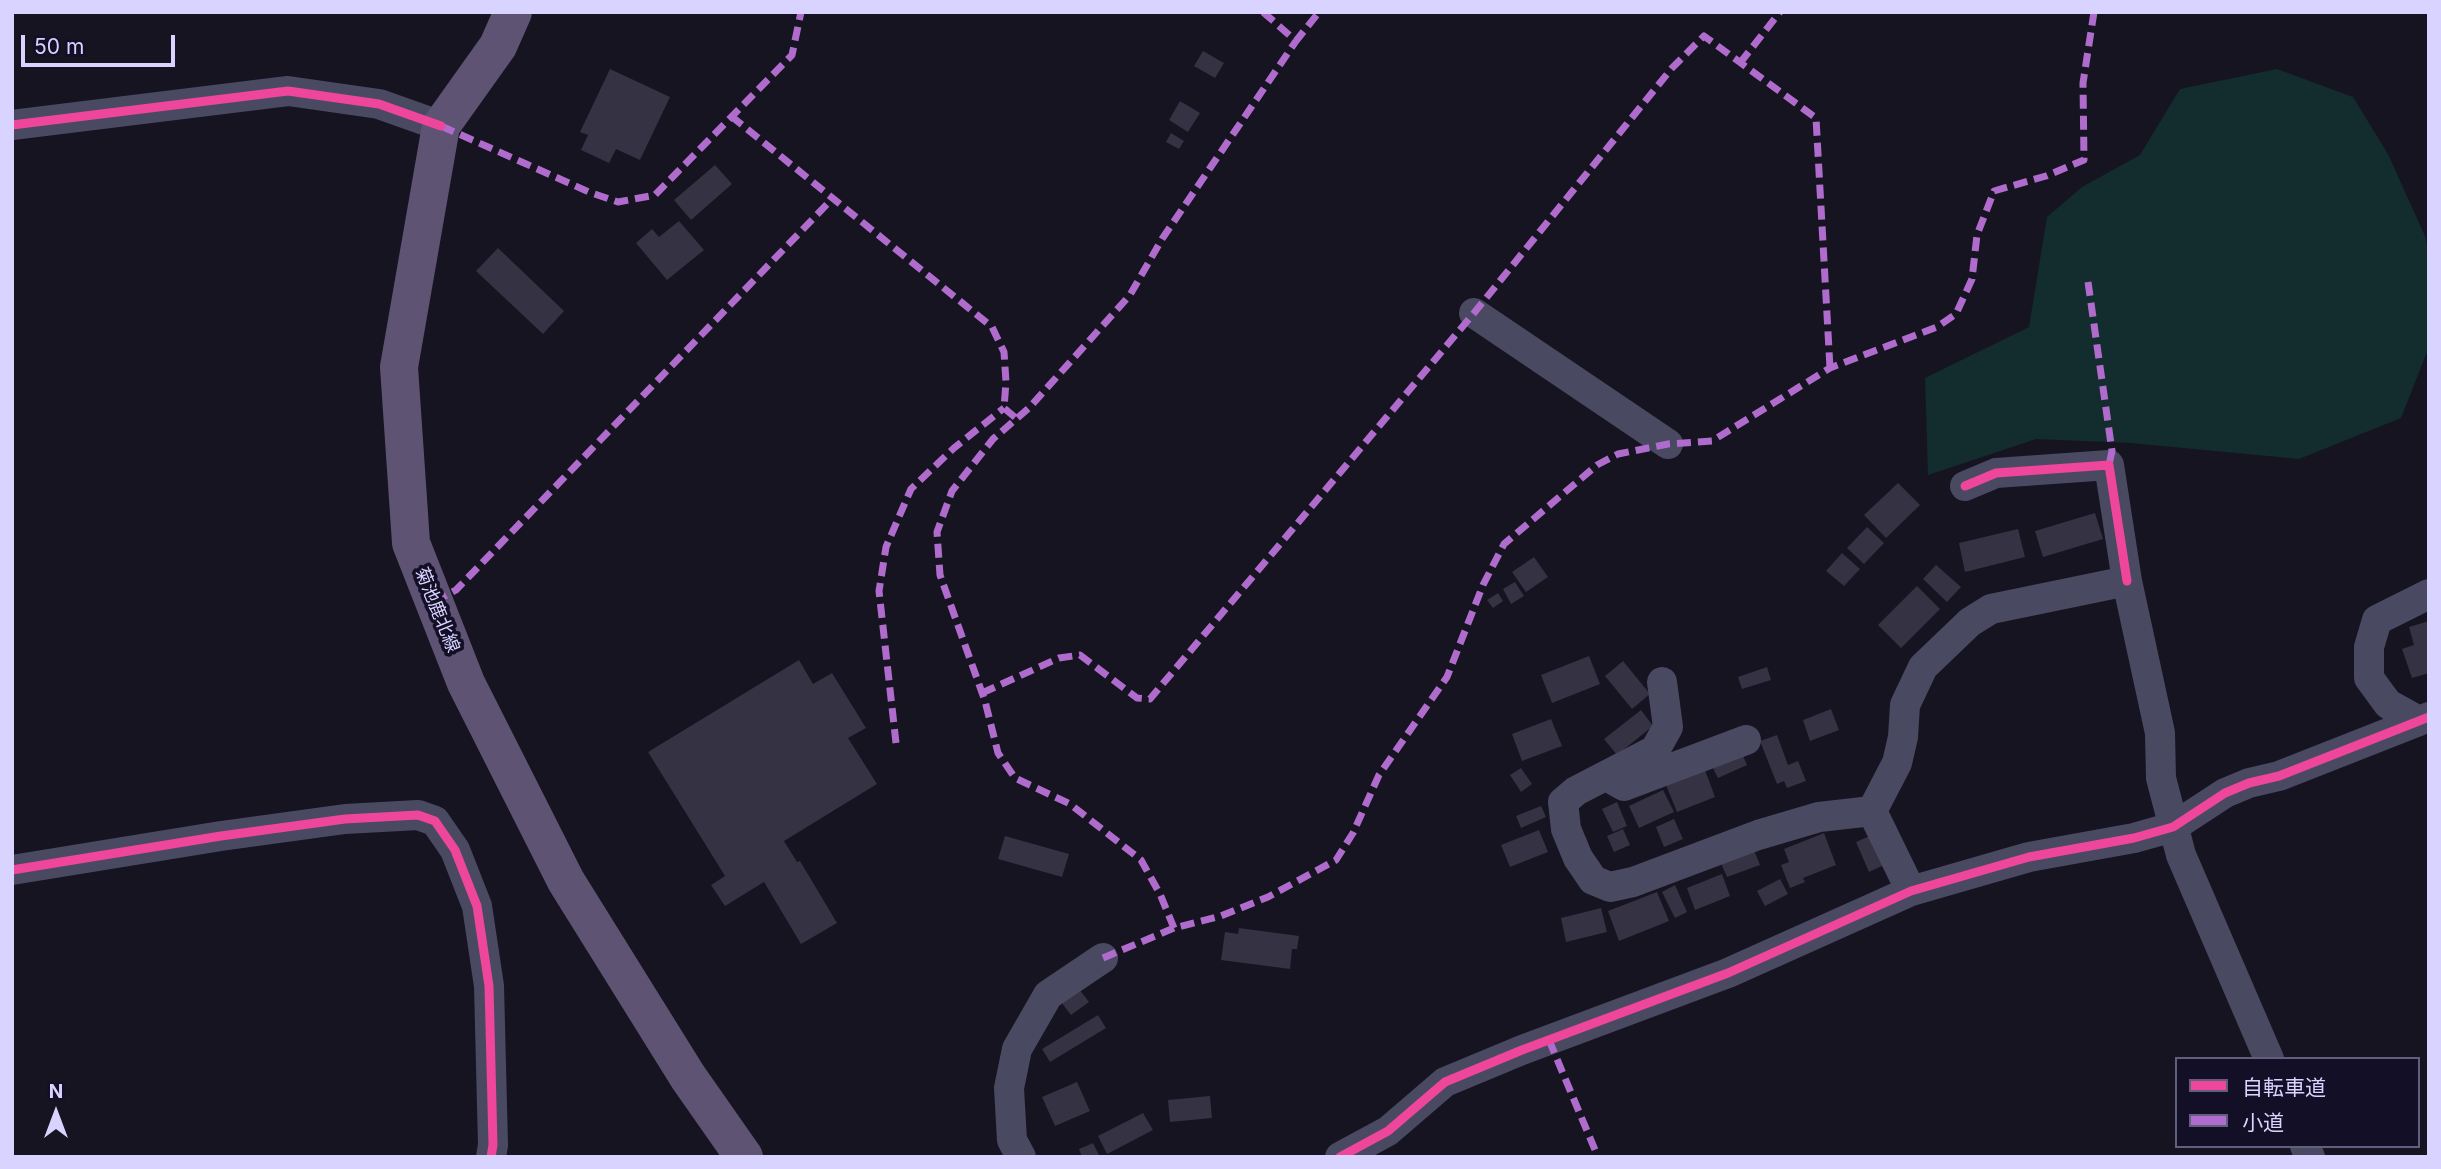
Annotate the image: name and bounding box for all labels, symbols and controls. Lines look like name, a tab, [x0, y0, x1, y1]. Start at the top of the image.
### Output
scale bar	[24, 21, 178, 65]
text: 50 m	[34, 34, 84, 59]
street label: 菊池鹿北線	[410, 564, 464, 656]
legend	[2175, 1057, 2420, 1148]
text: 自転車道	[2242, 1075, 2326, 1100]
north arrow	[21, 1078, 91, 1148]
text: N	[49, 1080, 63, 1103]
text: 小道	[2242, 1110, 2284, 1135]

